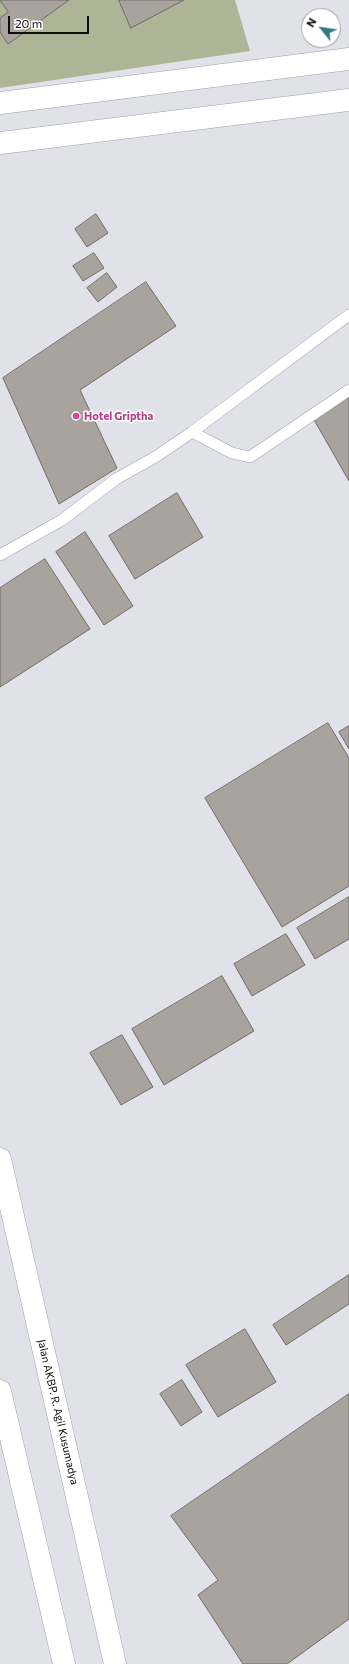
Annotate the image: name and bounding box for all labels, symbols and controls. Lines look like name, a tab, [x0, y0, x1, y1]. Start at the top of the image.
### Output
scale bar	[10, 8, 91, 34]
north arrow	[301, 8, 341, 48]
text: N	[303, 15, 319, 29]
text: 20 m	[15, 16, 42, 30]
place label: Hotel Griptha	[84, 409, 153, 423]
marker: Hotel Griptha	[71, 411, 81, 421]
street label: Jalan AKBP. R. Agil Kusumadya	[35, 1338, 81, 1486]

